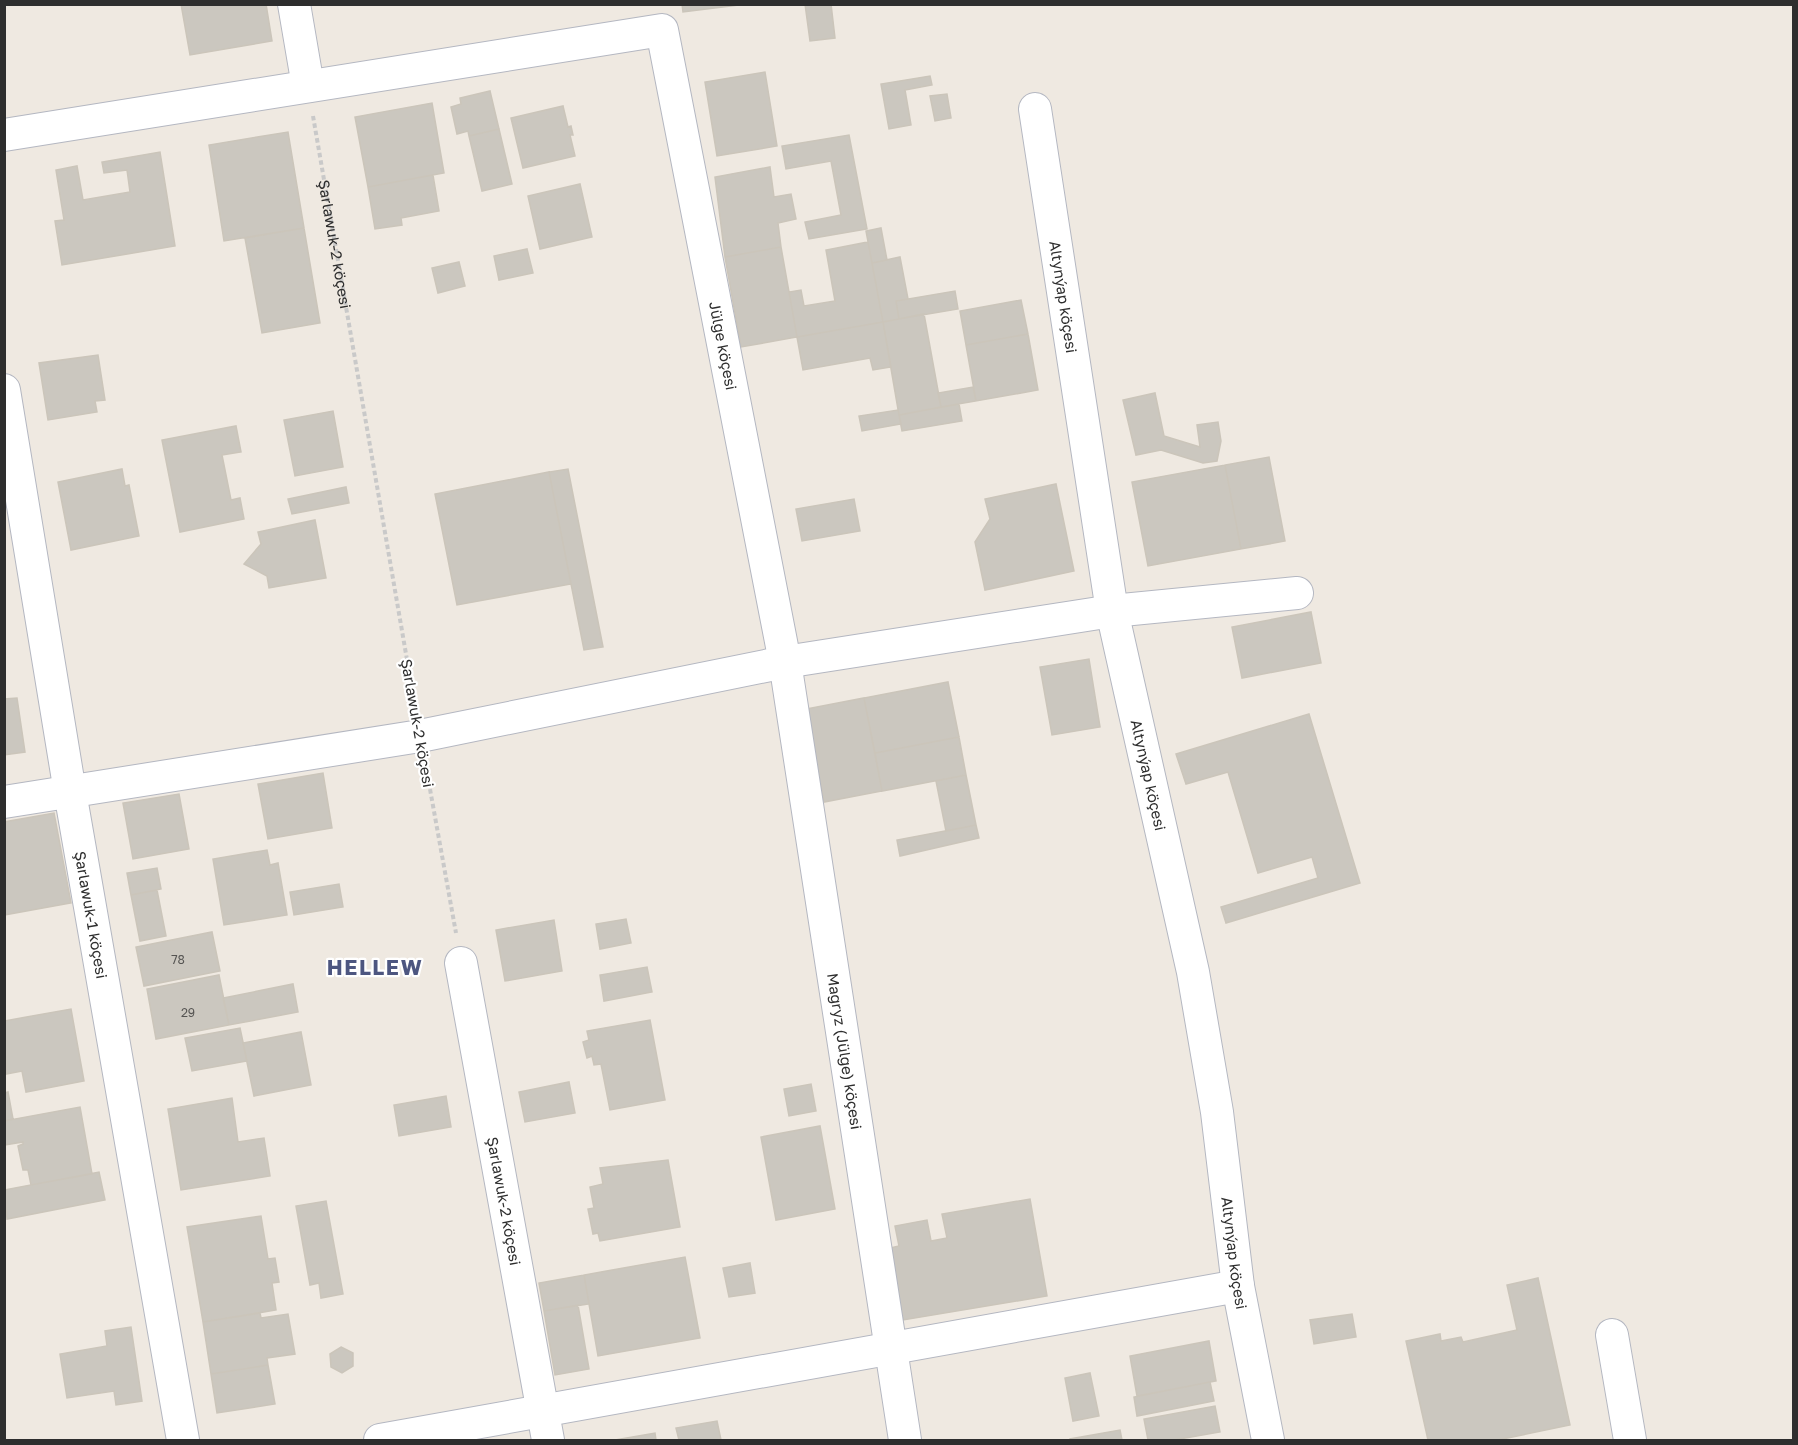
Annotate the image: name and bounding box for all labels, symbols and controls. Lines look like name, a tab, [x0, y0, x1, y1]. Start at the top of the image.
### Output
street label: Şarlawuk-2 köçesi	[315, 178, 355, 310]
street label: Altynýap köçesi	[1046, 239, 1081, 354]
street label: Jülge köçesi	[706, 300, 741, 392]
street label: Şarlawuk-2 köçesi	[398, 657, 438, 789]
street label: Altynýap köçesi	[1128, 718, 1170, 832]
street label: Şarlawuk-1 köçesi	[71, 850, 111, 980]
house number: 78	[171, 952, 185, 967]
district label: HELLEW	[327, 954, 423, 980]
street label: Magryz (Jülge) köçesi	[824, 972, 866, 1131]
house number: 29	[181, 1005, 195, 1020]
street label: Şarlawuk-2 köçesi	[484, 1135, 525, 1267]
street label: Altynýap köçesi	[1218, 1196, 1251, 1311]

